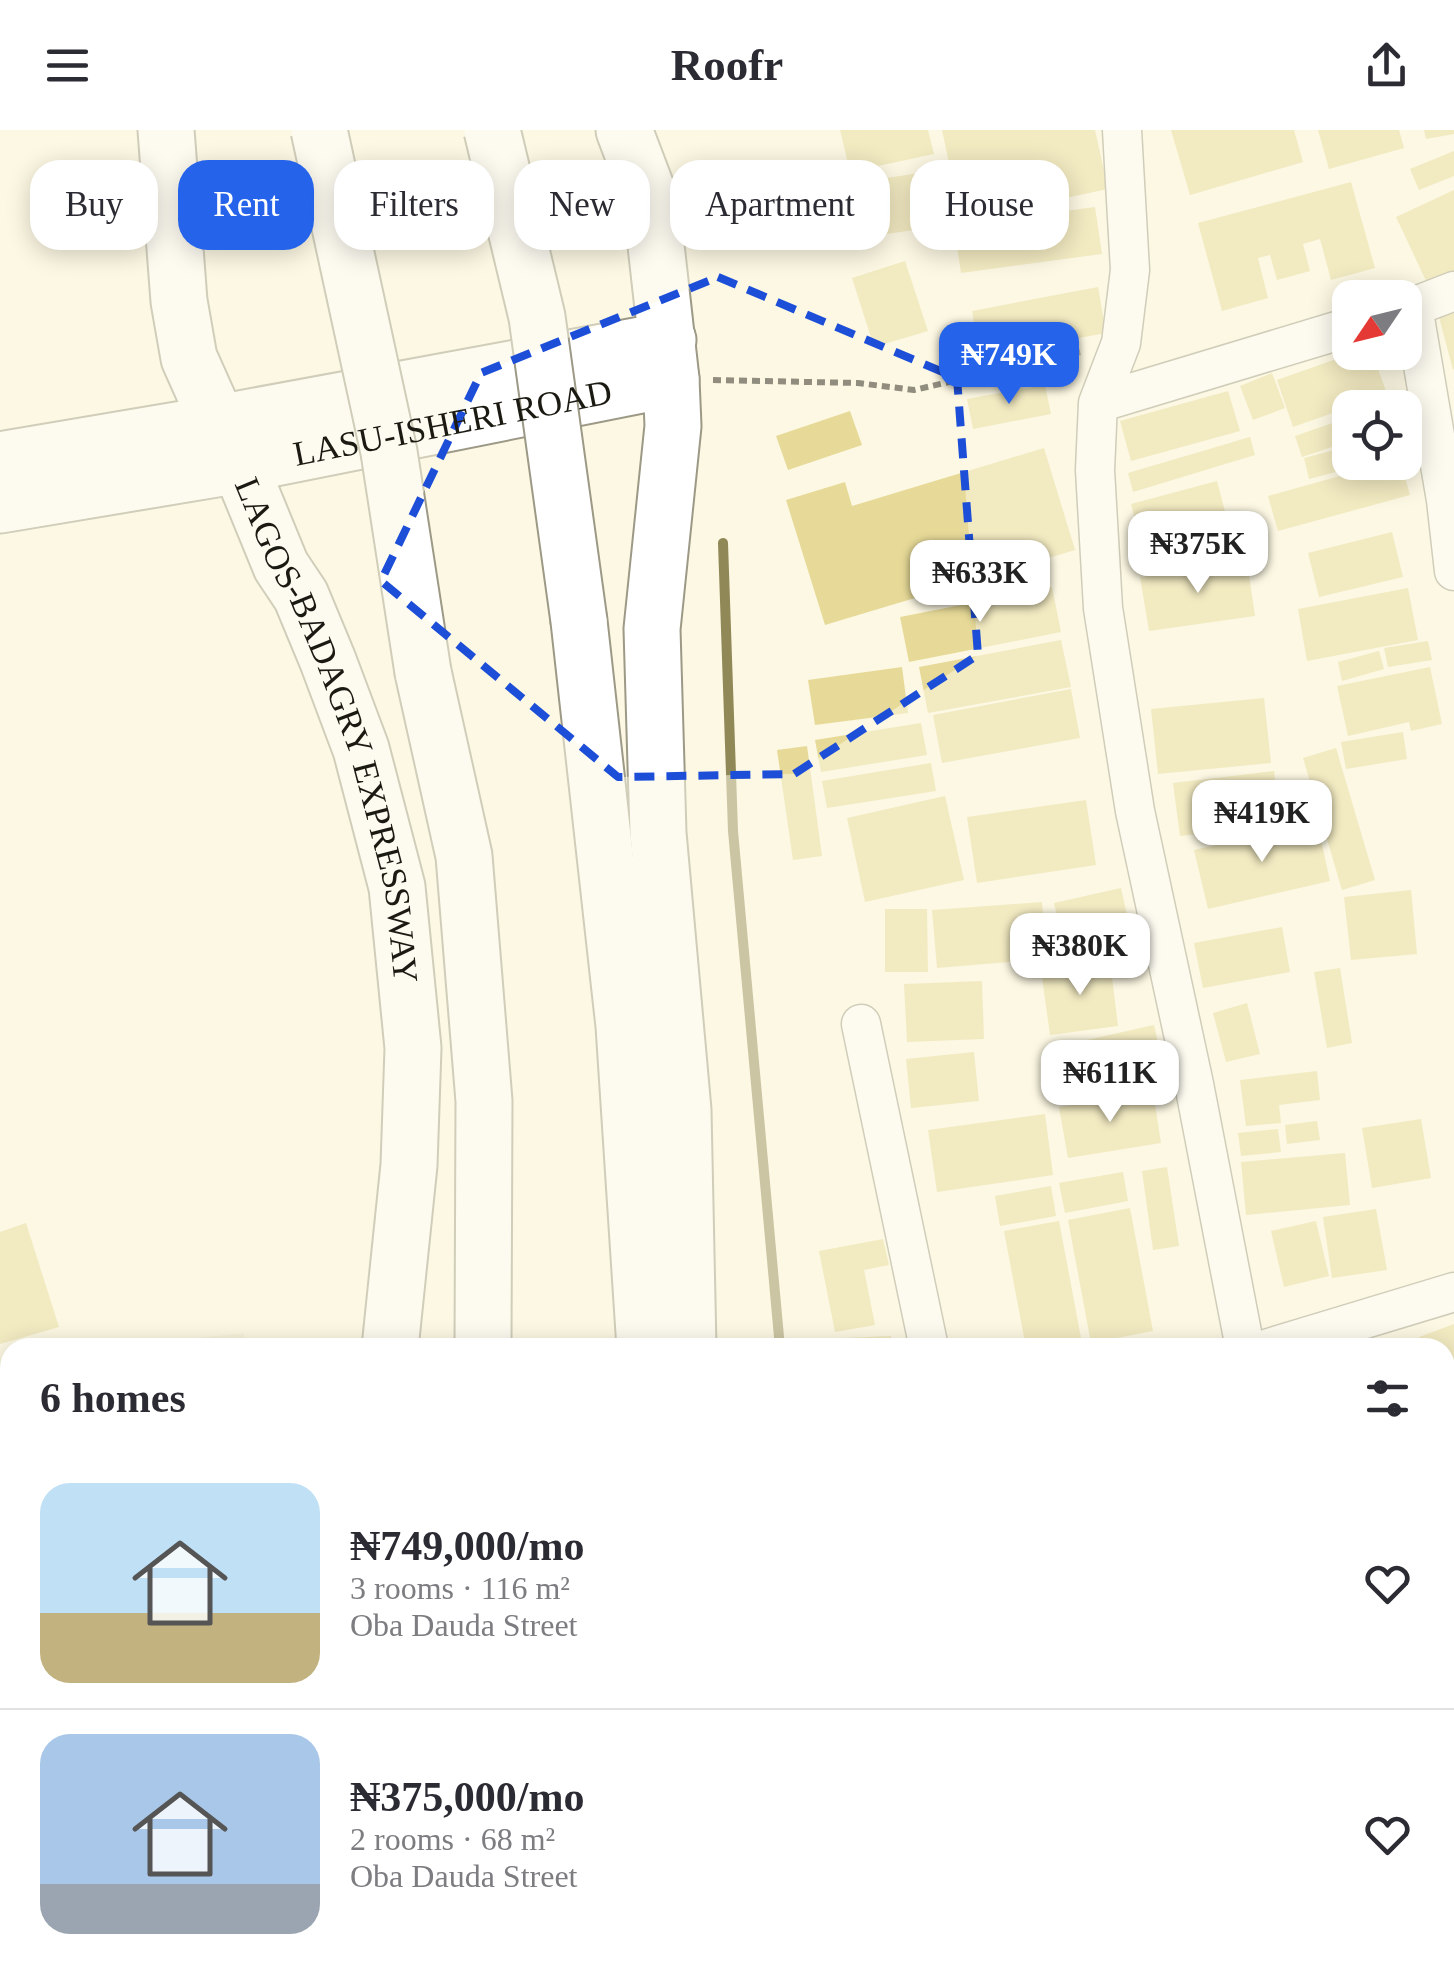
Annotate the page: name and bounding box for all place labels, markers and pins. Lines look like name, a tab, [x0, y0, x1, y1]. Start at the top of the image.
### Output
pin: ₦749K	[939, 322, 1079, 407]
pin: ₦375K	[1128, 511, 1268, 596]
pin: ₦633K	[910, 540, 1050, 625]
pin: ₦419K	[1192, 780, 1332, 865]
pin: ₦380K	[1010, 913, 1150, 998]
pin: ₦611K	[1040, 1040, 1180, 1125]

